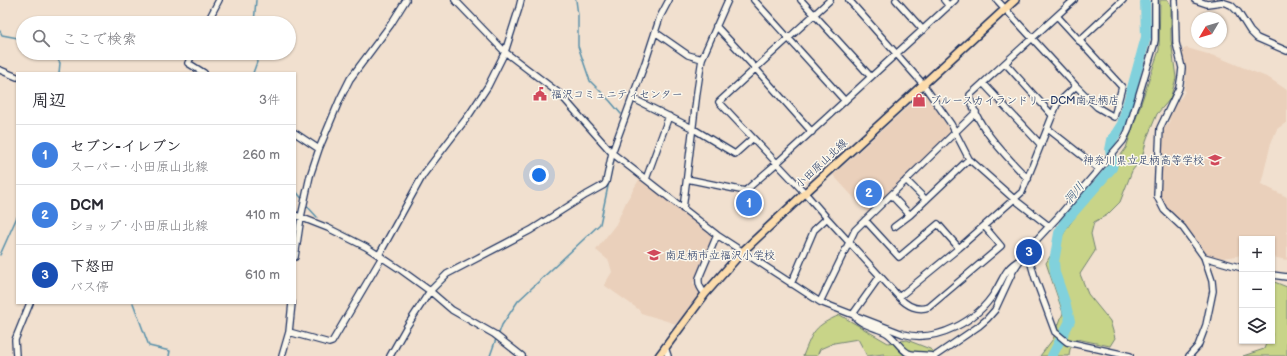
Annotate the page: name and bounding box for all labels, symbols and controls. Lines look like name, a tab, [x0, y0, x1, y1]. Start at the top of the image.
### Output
north arrow	[1191, 12, 1227, 48]
search box	[16, 16, 296, 60]
icon: search	[30, 27, 52, 49]
text: ここで検索	[62, 30, 137, 49]
public building icon: 福沢コミュニティセンター	[532, 86, 548, 102]
place label: 福沢コミュニティセンター	[551, 88, 683, 101]
text: 周辺	[32, 91, 66, 111]
text: 3件	[259, 92, 280, 108]
shop icon: ブルースカイランドリーDCM南足柄店	[911, 92, 927, 108]
place label: ブルースカイランドリーDCM南足柄店	[930, 94, 1120, 107]
street label: 小田原山北線	[793, 136, 850, 191]
text: セブン-イレブン	[70, 137, 181, 156]
text: 1	[42, 147, 48, 163]
text: 260 m	[242, 147, 280, 163]
school or university icon: 神奈川県立足柄高等学校	[1207, 152, 1223, 168]
place label: 神奈川県立足柄高等学校	[1083, 154, 1204, 167]
text: スーパー · 小田原山北線	[70, 159, 208, 175]
your location	[529, 165, 549, 185]
pin: 2	[856, 178, 882, 208]
water label: 洞川	[1061, 179, 1088, 207]
pin: 1	[736, 188, 762, 218]
text: DCM	[70, 196, 104, 215]
text: 2	[41, 207, 49, 223]
text: 410 m	[245, 207, 280, 223]
text: ショップ · 小田原山北線	[70, 218, 208, 234]
map controls	[1239, 236, 1275, 344]
button: +	[1239, 236, 1275, 272]
pin: 3	[1016, 237, 1042, 267]
school or university icon: 南足柄市立福沢小学校	[646, 247, 662, 263]
place label: 南足柄市立福沢小学校	[665, 249, 775, 262]
text: 下怒田	[70, 257, 115, 276]
text: 3	[41, 267, 49, 283]
text: 610 m	[245, 267, 280, 283]
button: −	[1239, 272, 1275, 308]
text: バス停	[70, 279, 109, 295]
button: layers	[1239, 308, 1275, 344]

